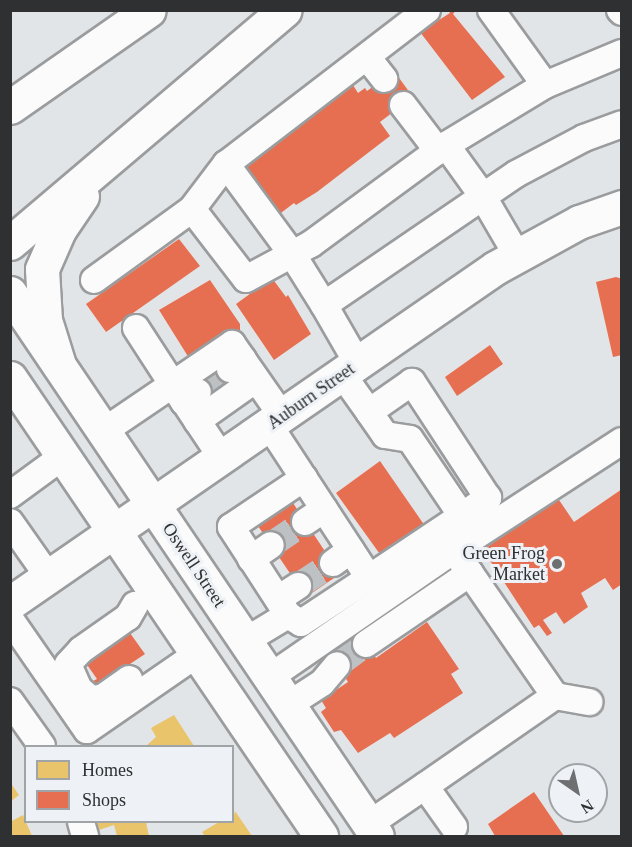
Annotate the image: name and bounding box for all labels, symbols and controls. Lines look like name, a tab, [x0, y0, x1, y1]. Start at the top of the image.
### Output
street label: Auburn Street	[263, 358, 359, 434]
street label: Oswell Street	[158, 519, 230, 611]
place label: Green Frog Market	[463, 543, 545, 586]
marker: Green Frog Market	[550, 557, 564, 571]
legend	[24, 745, 234, 823]
text: Homes	[82, 760, 133, 780]
north arrow	[548, 763, 608, 823]
text: Shops	[82, 790, 126, 810]
text: N	[578, 796, 597, 817]

